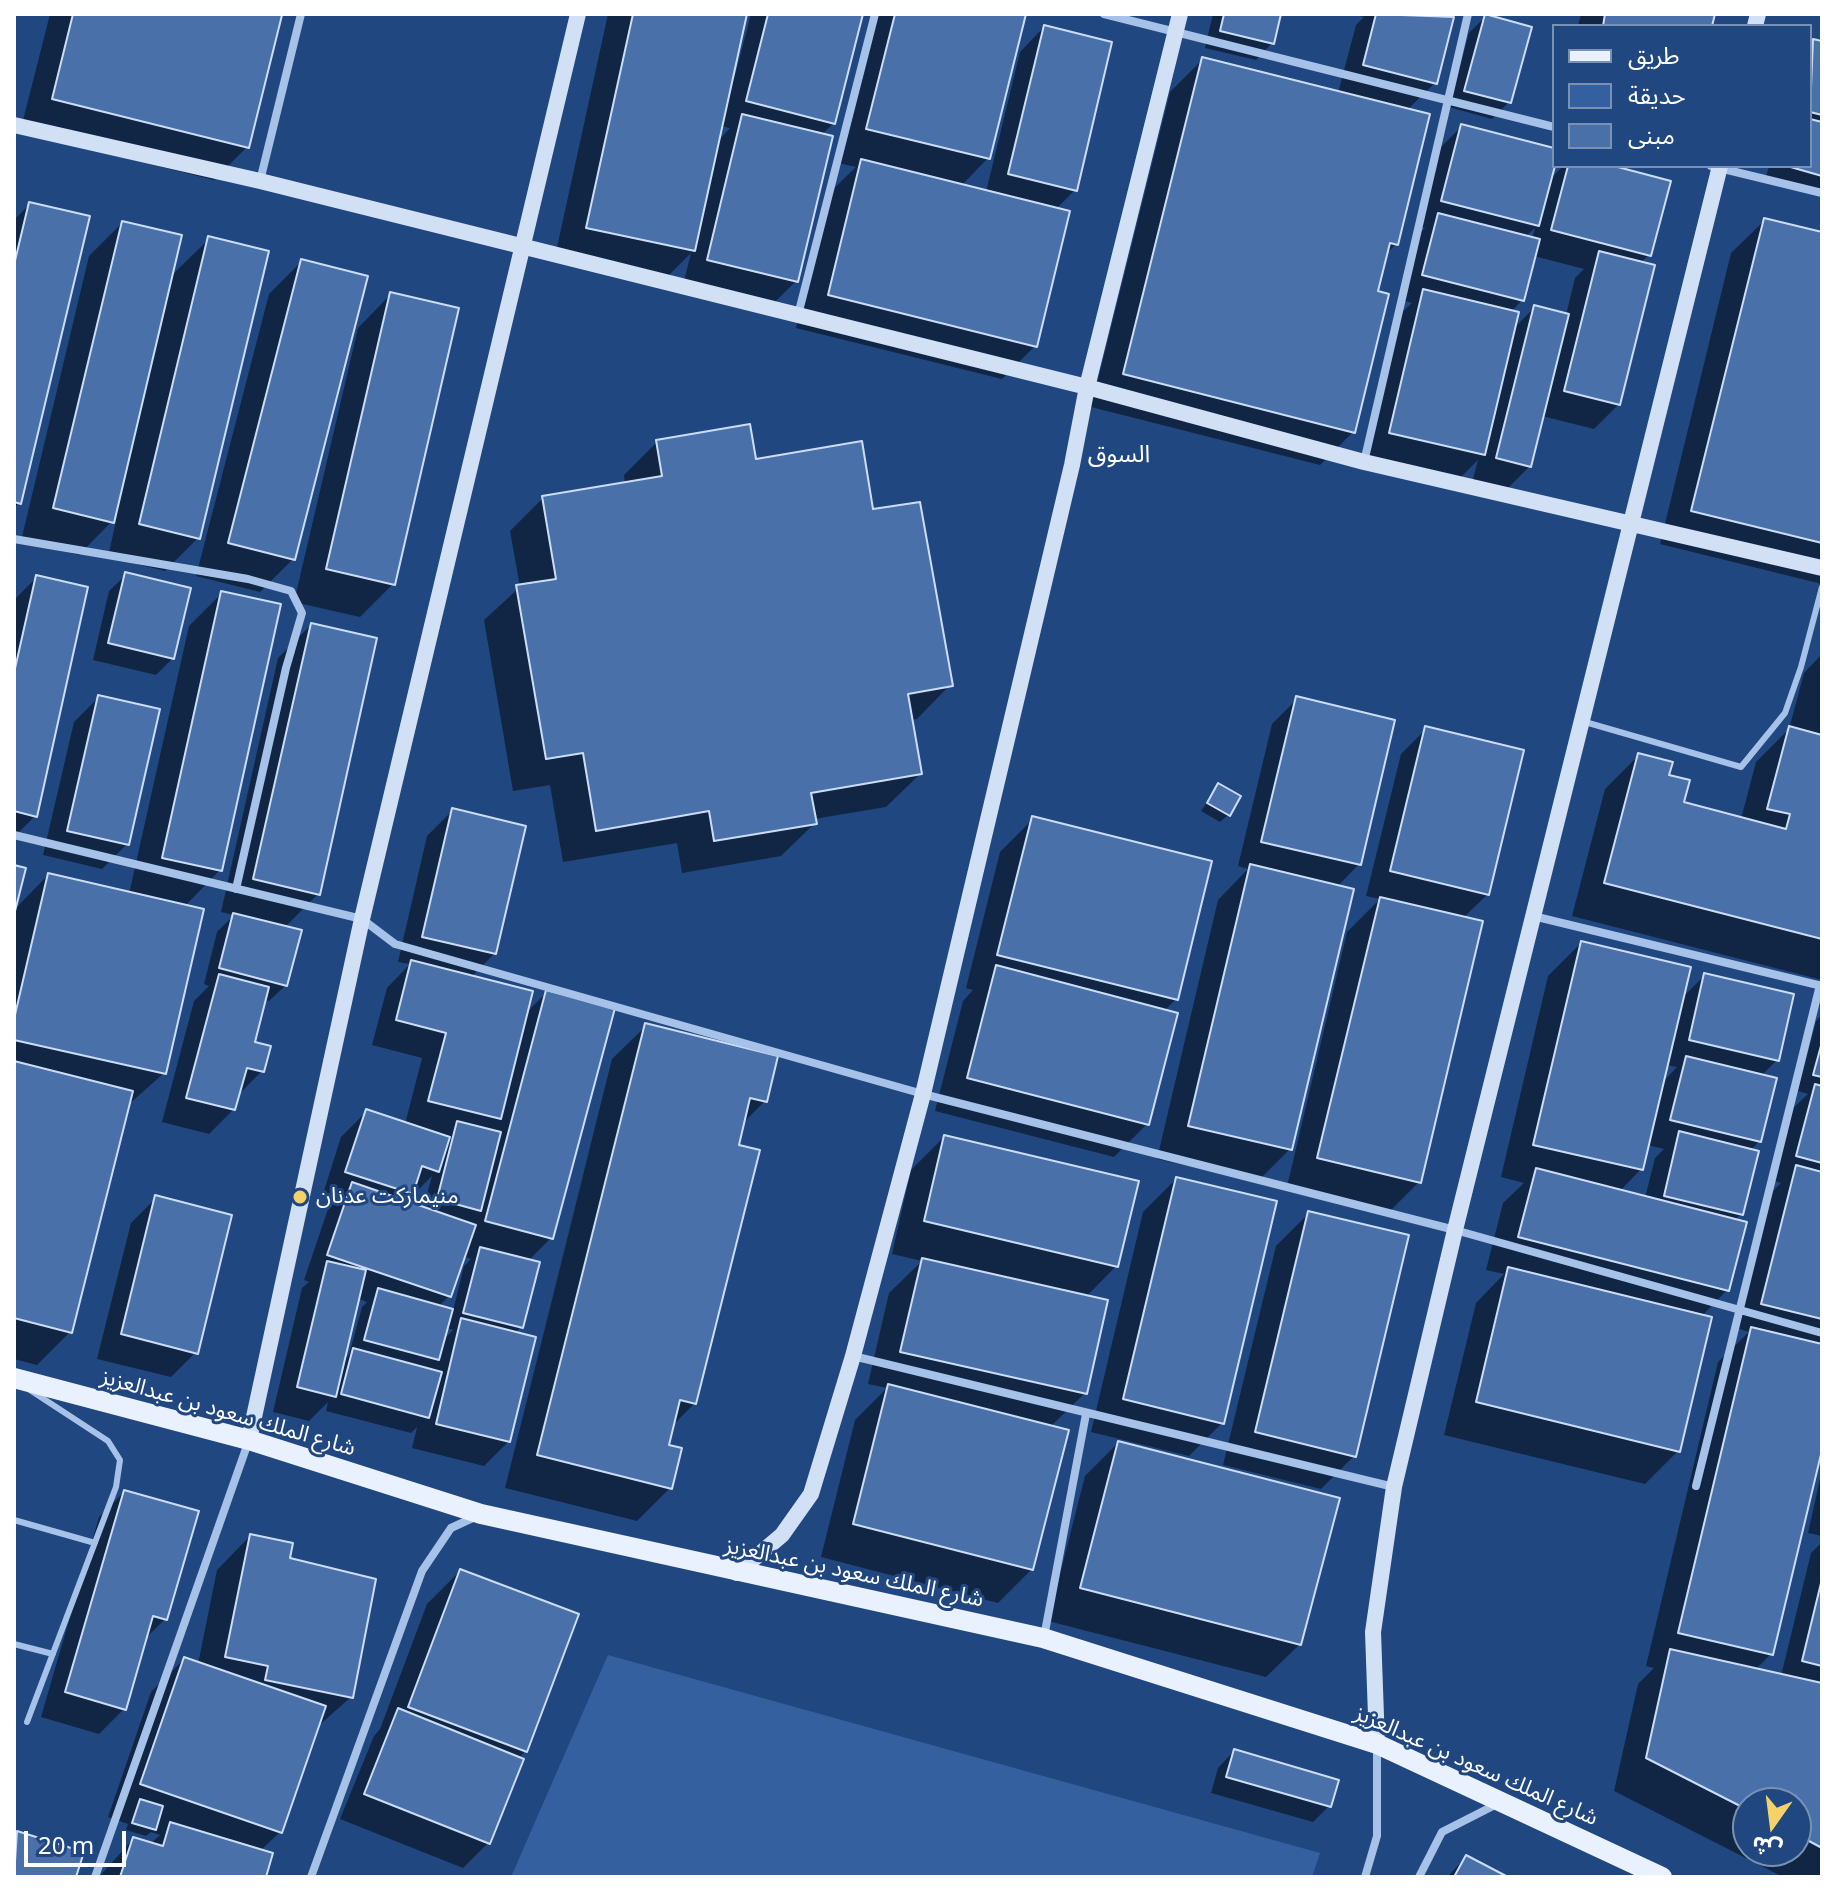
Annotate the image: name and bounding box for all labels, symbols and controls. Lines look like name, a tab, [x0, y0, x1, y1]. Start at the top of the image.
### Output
legend	[1552, 24, 1812, 168]
text: طريق	[1628, 38, 1680, 71]
text: حديقة	[1628, 78, 1686, 111]
text: مبنى	[1628, 118, 1675, 151]
district label: السوق	[1088, 441, 1150, 469]
place label: منيماركت عدنان	[316, 1184, 459, 1210]
marker: منيماركت عدنان	[291, 1188, 309, 1206]
street label: شارع الملك سعود بن عبدالعزيز	[97, 1364, 359, 1462]
street label: شارع الملك سعود بن عبدالعزيز	[722, 1533, 986, 1613]
street label: شارع الملك سعود بن عبدالعزيز	[1350, 1700, 1602, 1832]
north arrow	[1732, 1787, 1812, 1867]
scale bar	[28, 1815, 130, 1865]
text: 20 m	[38, 1828, 94, 1861]
text: ش	[1748, 1830, 1785, 1867]

